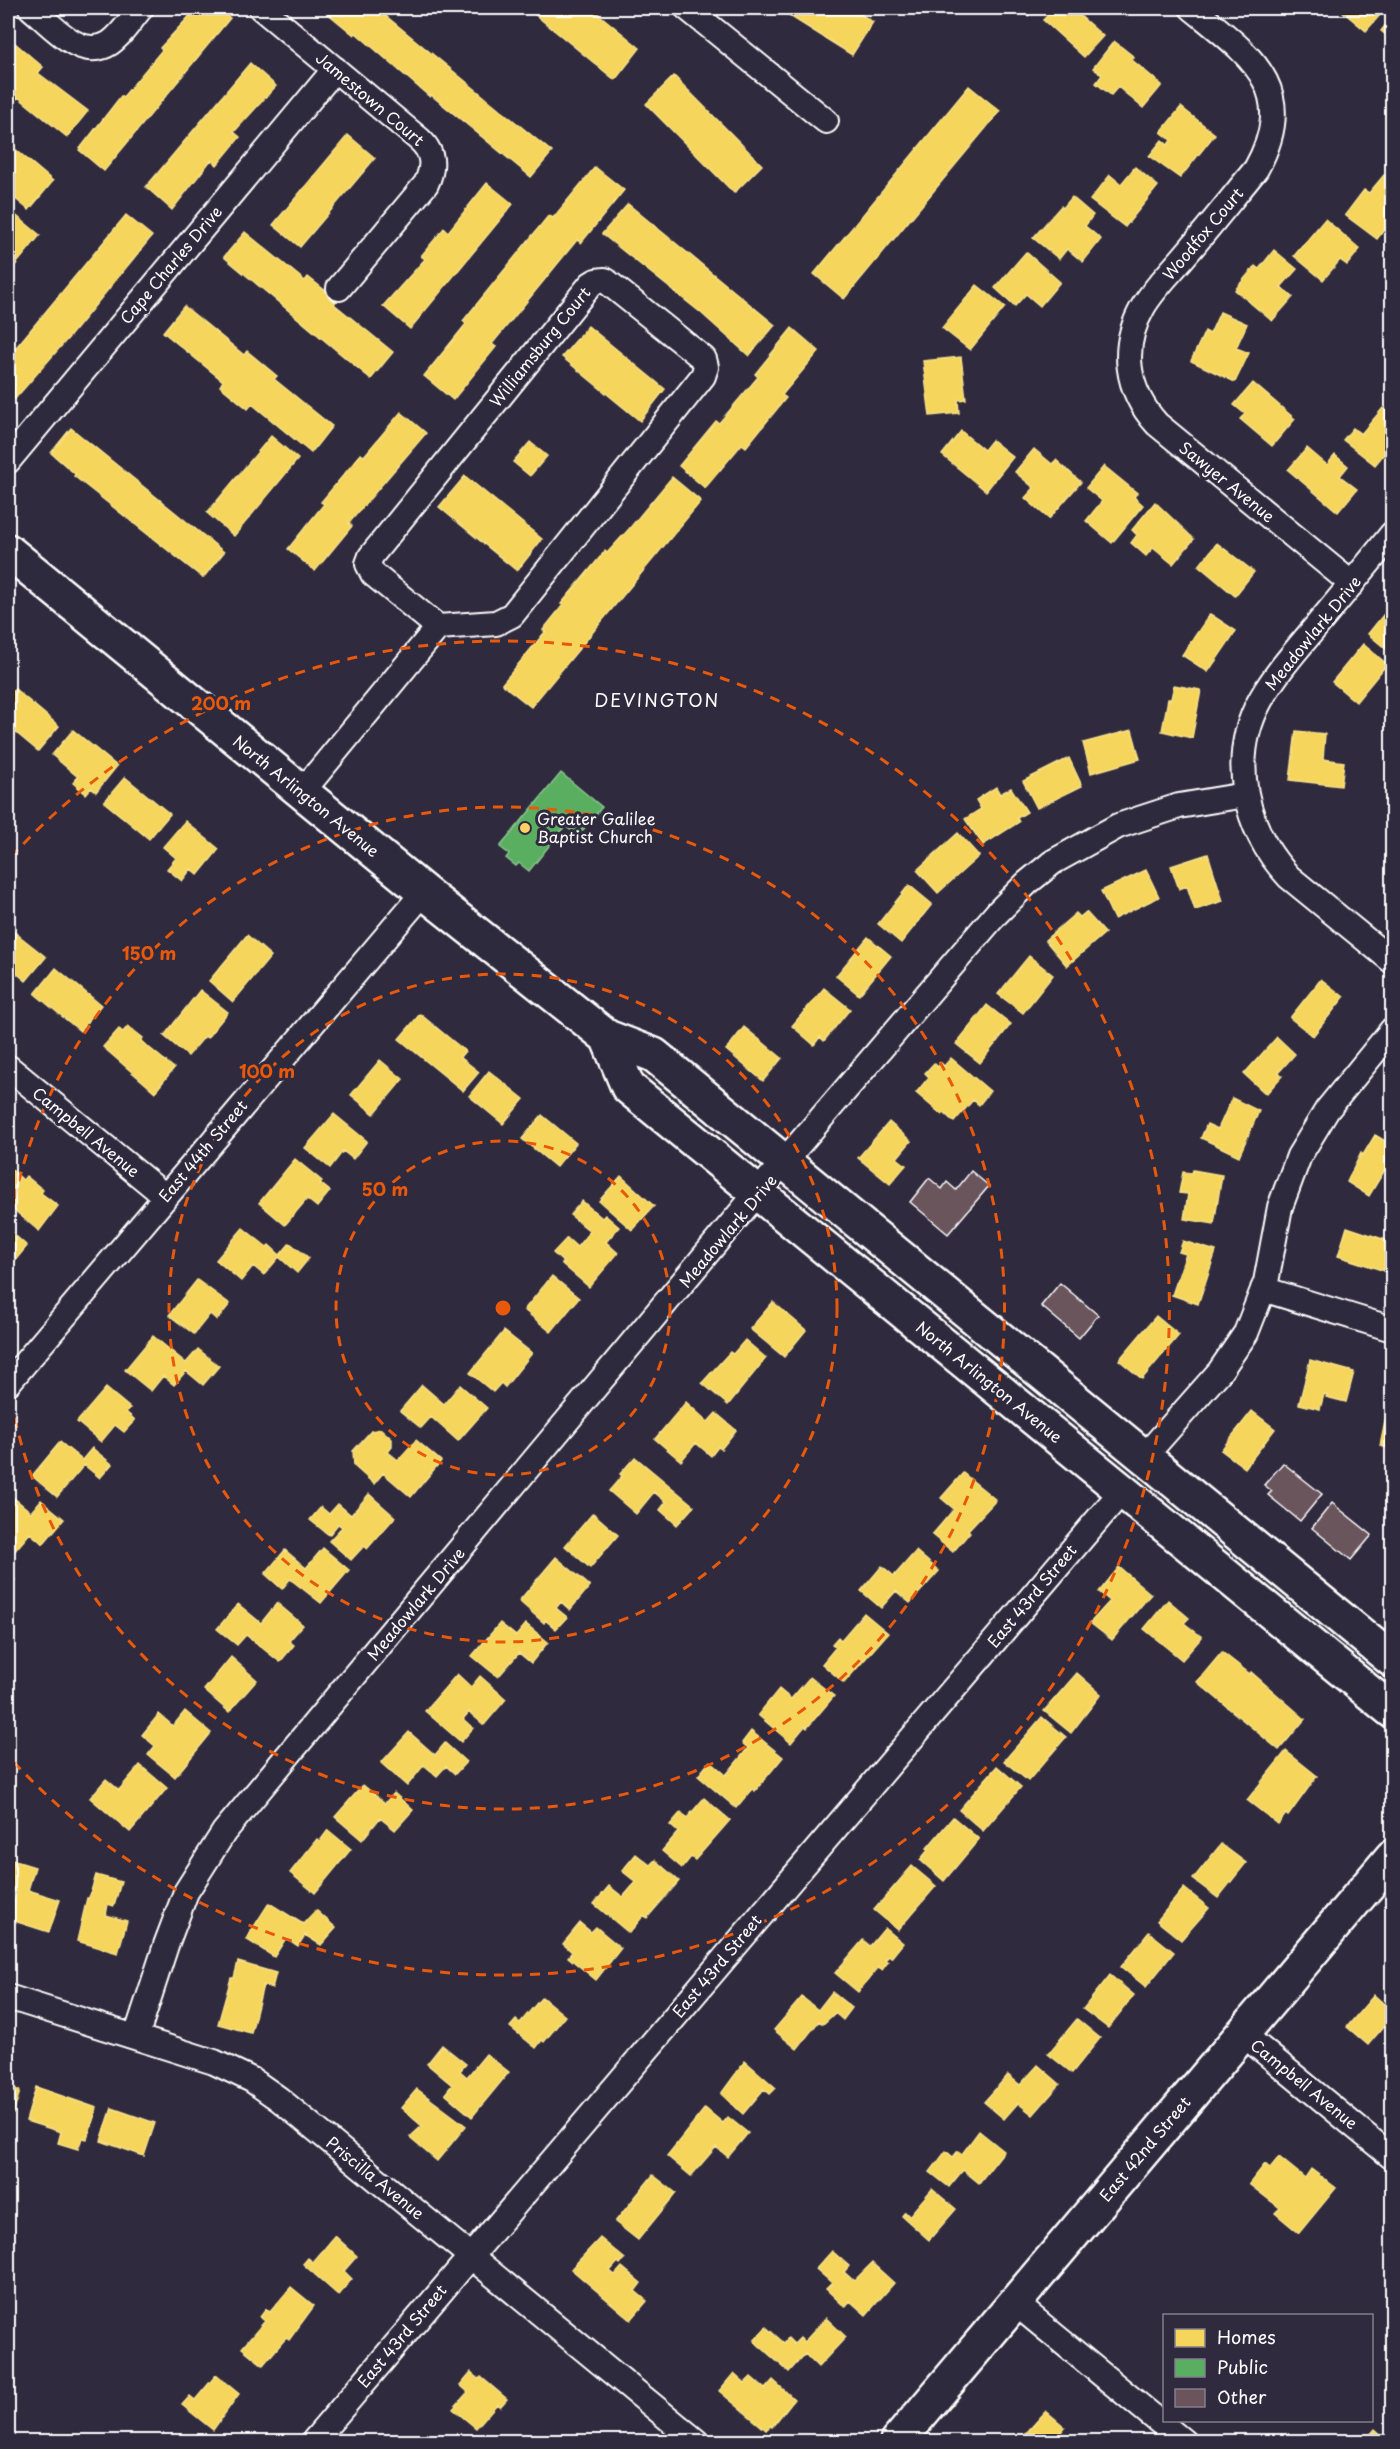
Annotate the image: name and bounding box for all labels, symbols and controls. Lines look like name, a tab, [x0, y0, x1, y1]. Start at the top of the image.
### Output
street label: Jamestown Court	[311, 46, 431, 151]
street label: Woodfox Court	[1156, 181, 1249, 285]
street label: Cape Charles Drive	[114, 200, 227, 329]
street label: Williamsburg Court	[483, 281, 596, 412]
street label: Sawyer Avenue	[1175, 435, 1281, 527]
street label: Meadowlark Drive	[1258, 570, 1366, 695]
district label: DEVINGTON	[594, 686, 720, 713]
text: 200 m	[191, 689, 251, 716]
street label: North Arlington Avenue	[228, 729, 385, 862]
place label: Greater Galilee Baptist Church	[537, 806, 656, 848]
marker: Greater Galilee Baptist Church	[518, 821, 532, 835]
text: 150 m	[122, 939, 176, 966]
text: 100 m	[239, 1057, 295, 1084]
street label: Campbell Avenue	[28, 1080, 146, 1182]
street label: East 44th Street	[152, 1094, 253, 1207]
street label: Meadowlark Drive	[673, 1169, 782, 1292]
text: 50 m	[362, 1175, 408, 1202]
centre of rings	[493, 1298, 513, 1318]
street label: North Arlington Avenue	[911, 1315, 1068, 1448]
street label: East 43rd Street	[981, 1538, 1082, 1652]
street label: Meadowlark Drive	[361, 1542, 470, 1665]
street label: East 43rd Street	[666, 1908, 767, 2022]
street label: Campbell Avenue	[1246, 2032, 1364, 2134]
street label: East 42nd Street	[1093, 2090, 1196, 2206]
street label: Priscilla Avenue	[321, 2130, 430, 2225]
street label: East 43rd Street	[351, 2278, 452, 2392]
legend	[1163, 2314, 1373, 2422]
text: Homes	[1217, 2323, 1275, 2350]
text: Public	[1217, 2353, 1268, 2380]
text: Other	[1217, 2383, 1267, 2410]

